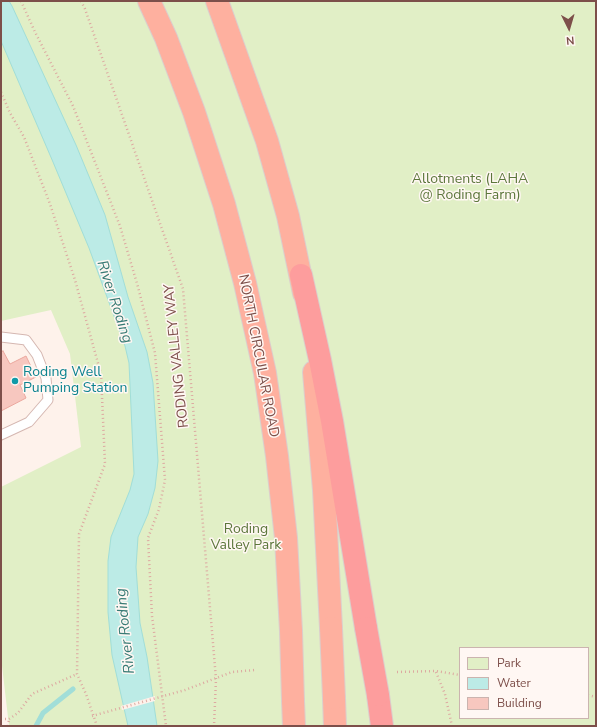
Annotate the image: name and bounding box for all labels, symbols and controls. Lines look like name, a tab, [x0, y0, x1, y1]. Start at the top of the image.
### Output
north arrow	[549, 8, 589, 48]
text: N	[565, 33, 575, 48]
park label: Allotments (LAHA @ Roding Farm)	[412, 172, 528, 204]
water label: River Roding	[92, 258, 136, 346]
street label: NORTH CIRCULAR ROAD	[234, 273, 282, 439]
street label: RODING VALLEY WAY	[161, 283, 193, 429]
place label: Roding Well Pumping Station	[23, 365, 128, 398]
marker: Roding Well Pumping Station	[10, 376, 20, 386]
park label: Roding Valley Park	[211, 522, 281, 554]
water label: River Roding	[113, 587, 139, 675]
legend	[459, 647, 589, 719]
text: Park	[497, 655, 521, 671]
text: Water	[497, 675, 531, 691]
text: Building	[497, 695, 542, 711]

